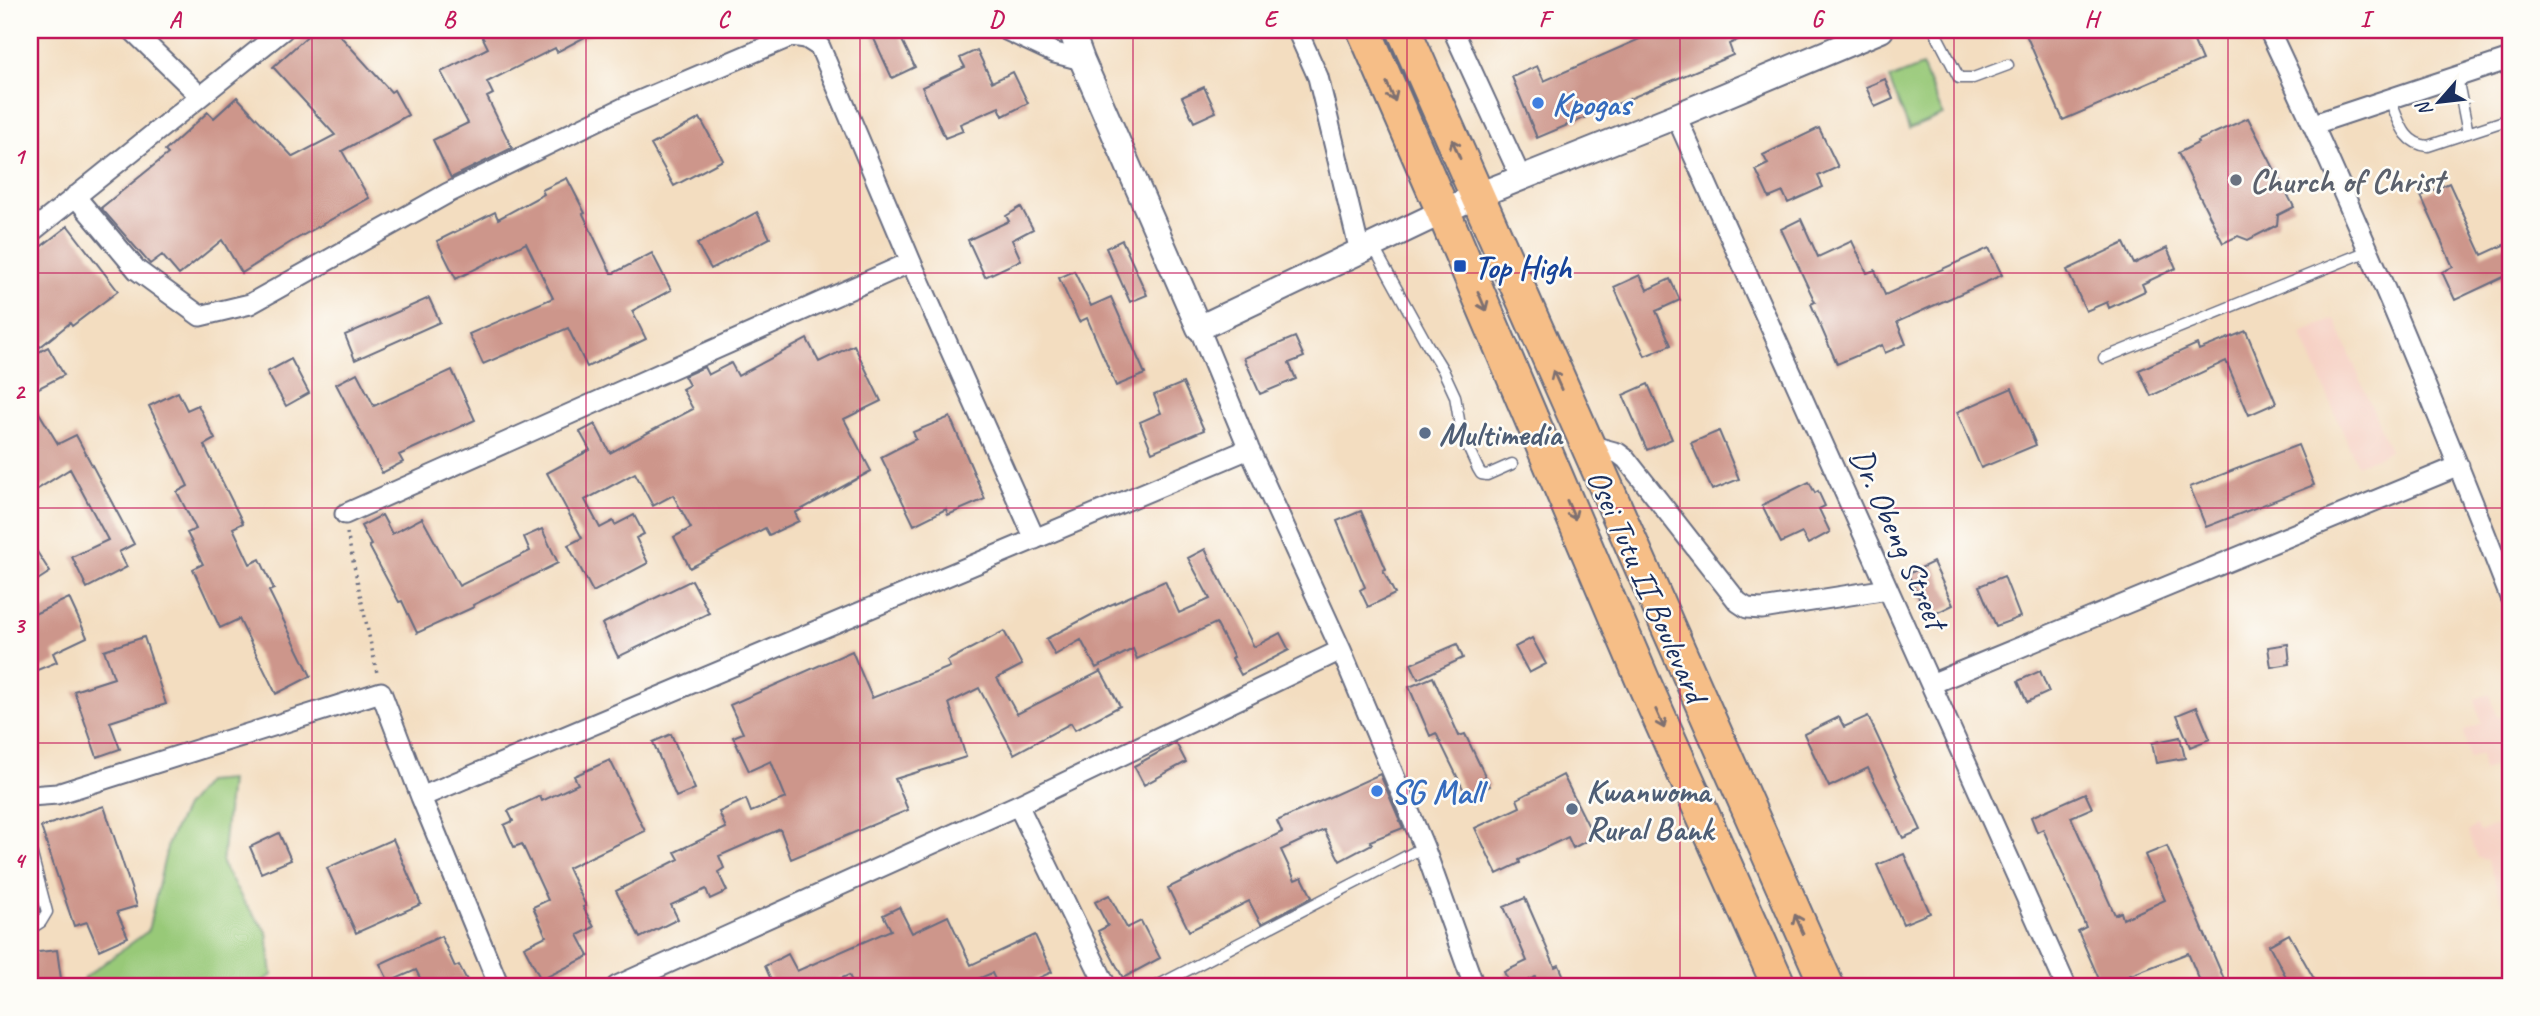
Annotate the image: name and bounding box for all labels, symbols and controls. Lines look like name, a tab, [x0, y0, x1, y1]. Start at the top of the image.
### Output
text: A	[169, 5, 183, 34]
text: B	[443, 5, 457, 34]
text: C	[718, 5, 732, 34]
text: D	[989, 5, 1005, 34]
text: E	[1264, 5, 1280, 34]
text: F	[1539, 5, 1555, 34]
text: G	[1811, 5, 1826, 34]
text: H	[2084, 5, 2102, 34]
text: I	[2360, 5, 2375, 34]
north arrow	[2404, 66, 2474, 136]
one-way arrow	[1385, 81, 1398, 102]
place label: Kpogas	[1552, 83, 1634, 125]
marker: Kpogas	[1530, 95, 1546, 111]
text: N	[2410, 96, 2438, 120]
one-way arrow	[1449, 139, 1462, 161]
text: 1	[14, 142, 27, 171]
place label: Church of Christ	[2250, 160, 2448, 202]
marker: Church of Christ	[2228, 172, 2244, 188]
place label: Top High	[1474, 246, 1572, 288]
marker: Top High	[1452, 258, 1468, 274]
one-way arrow	[1476, 290, 1489, 311]
one-way arrow	[1550, 370, 1563, 391]
text: 2	[14, 377, 27, 406]
place label: Multimedia	[1439, 413, 1564, 455]
marker: Multimedia	[1417, 425, 1433, 441]
street label: Dr. Obeng Street	[1841, 441, 1959, 639]
street label: Osei Tutu II Boulevard	[1577, 463, 1719, 713]
one-way arrow	[1565, 499, 1578, 521]
text: 3	[14, 611, 27, 640]
one-way arrow	[1654, 708, 1667, 730]
place label: Kwanwoma Rural Bank	[1586, 770, 1716, 850]
place label: SG Mall	[1391, 771, 1489, 813]
marker: SG Mall	[1369, 783, 1385, 799]
marker: Kwanwoma Rural Bank	[1564, 801, 1580, 817]
text: 4	[14, 846, 27, 875]
one-way arrow	[1792, 914, 1805, 935]

